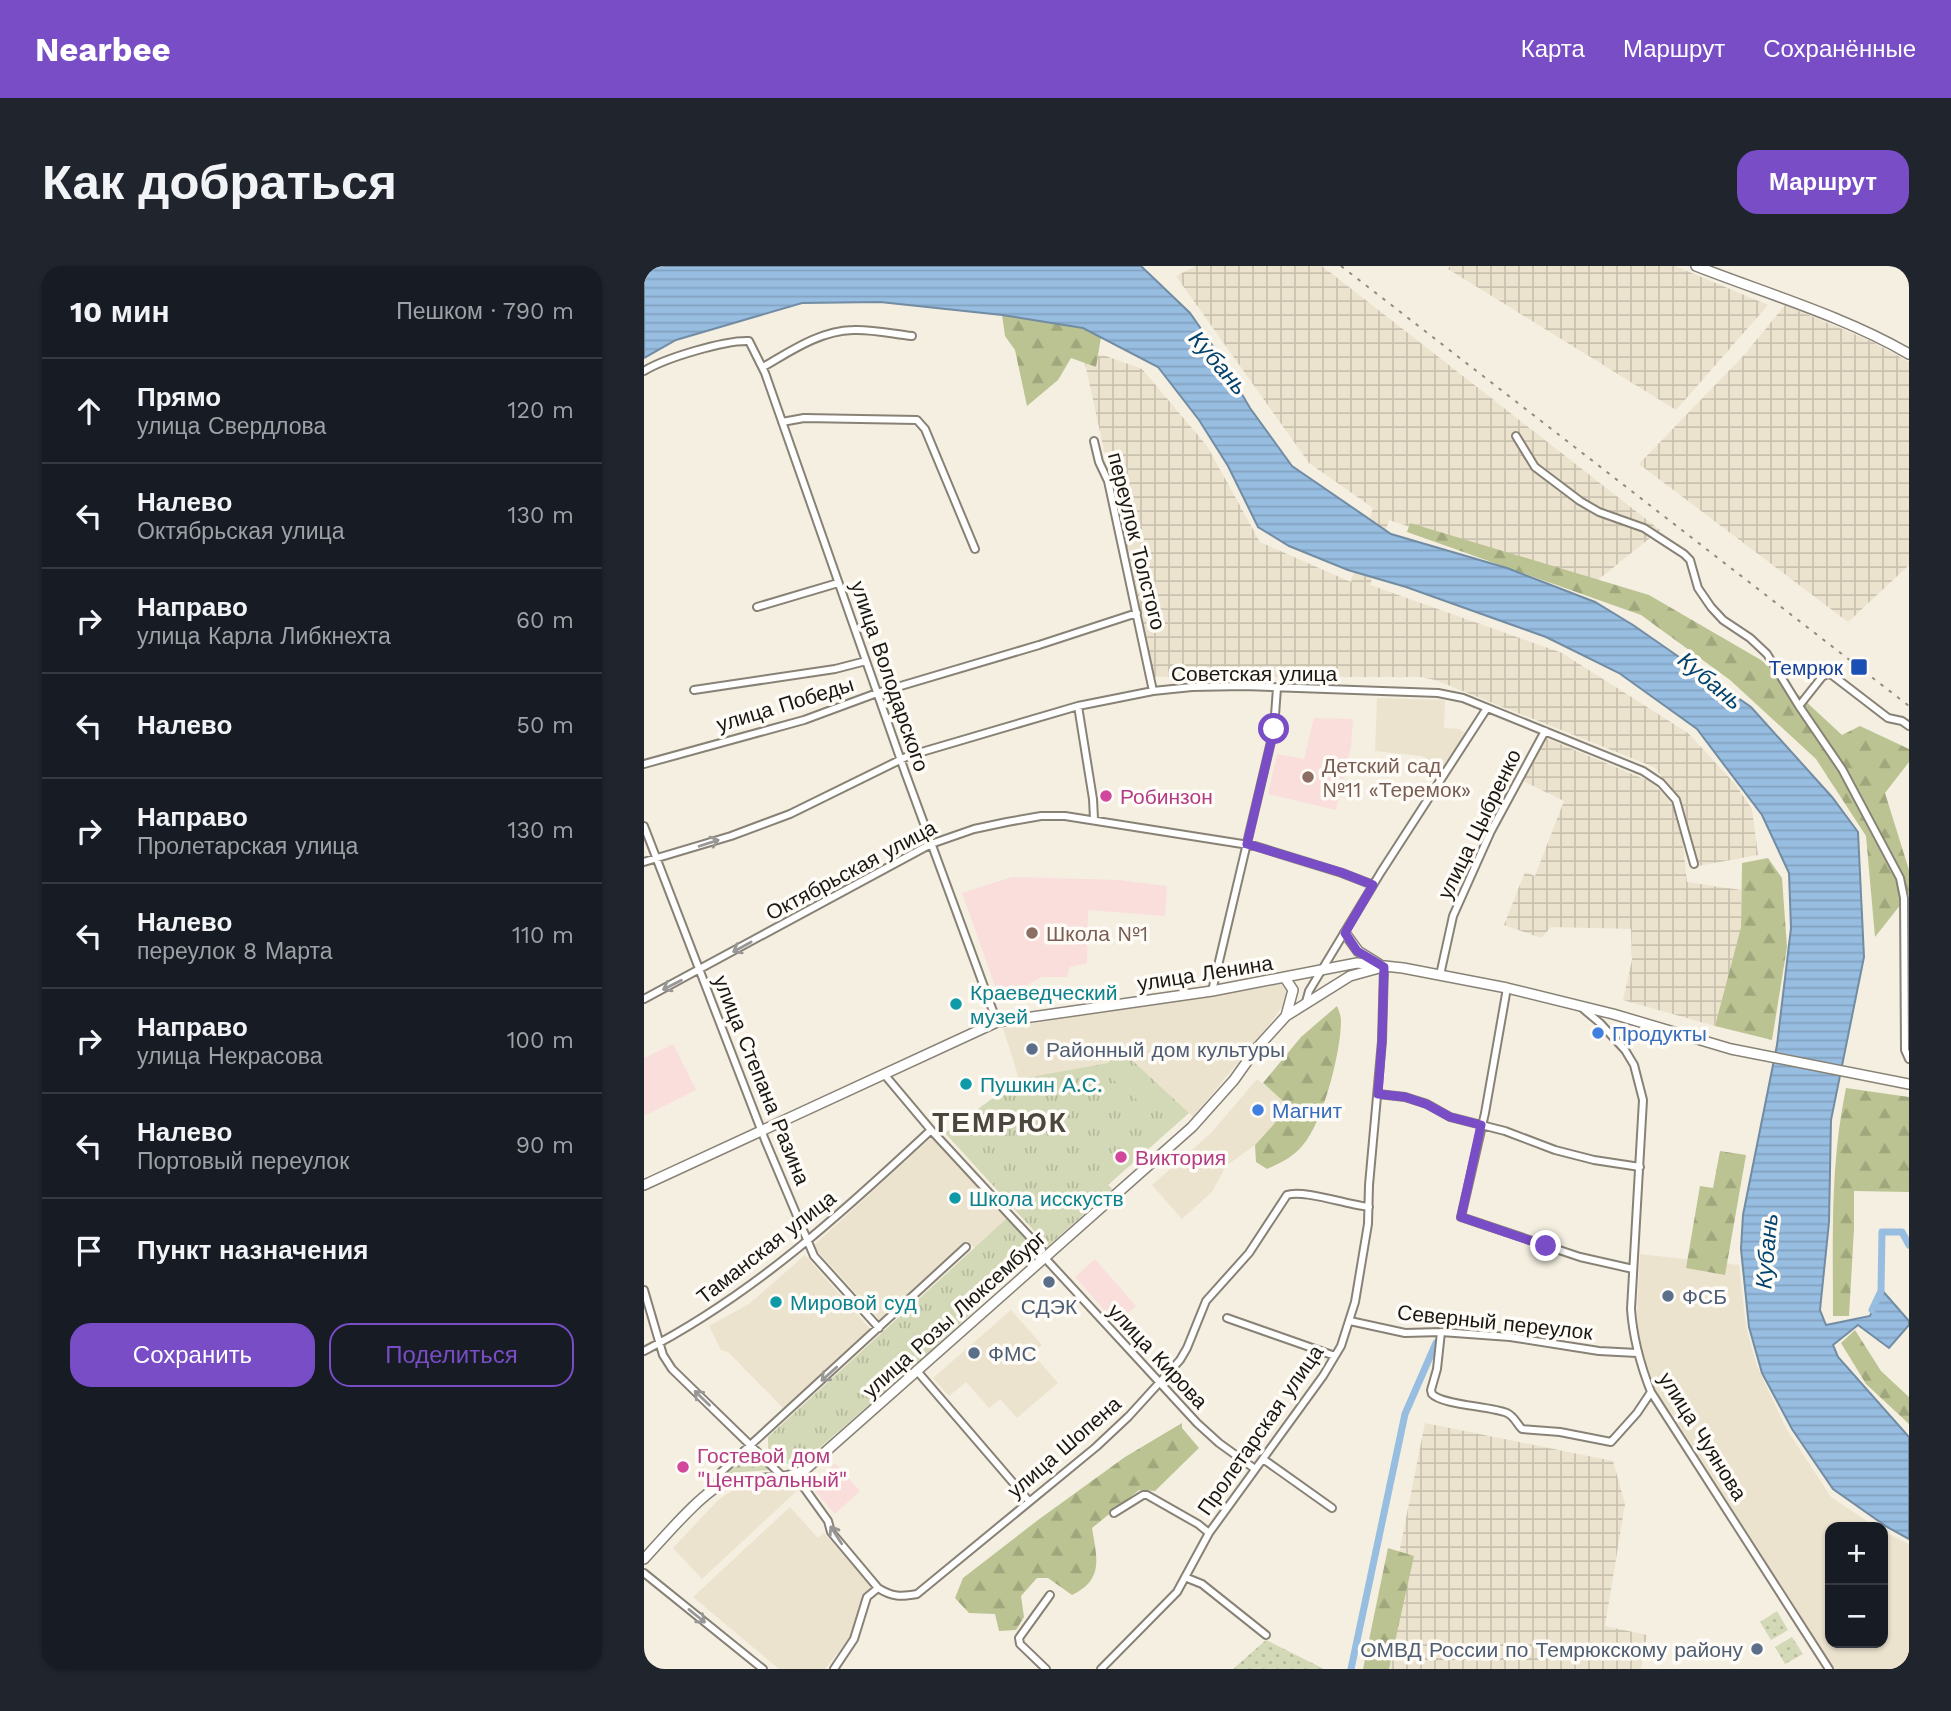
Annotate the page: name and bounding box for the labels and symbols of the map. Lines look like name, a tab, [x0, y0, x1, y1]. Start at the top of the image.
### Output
water label: Кубань	[1183, 326, 1253, 400]
street label: переулок Толстого	[1103, 450, 1171, 632]
street label: улица Володарского	[846, 577, 934, 775]
water label: Кубань	[1672, 646, 1748, 716]
place label: Темрюк	[1769, 655, 1844, 680]
marker: Темрюк	[1849, 657, 1869, 677]
street label: Советская улица	[1171, 661, 1337, 686]
street label: улица Победы	[713, 671, 857, 737]
route start	[1258, 713, 1289, 744]
street label: улица Цыбренко	[1432, 745, 1526, 903]
place label: Детский сад №11 «Теремок»	[1322, 753, 1471, 802]
marker: Детский сад №11 «Теремок»	[1300, 769, 1316, 785]
place label: Робинзон	[1120, 784, 1213, 809]
marker: Робинзон	[1098, 788, 1114, 804]
street label: Октябрьская улица	[761, 814, 941, 926]
one-way arrow	[698, 835, 720, 848]
place label: Школа №1	[1046, 921, 1148, 946]
marker: Школа №1	[1024, 925, 1040, 941]
one-way arrow	[732, 941, 753, 954]
street label: улица Ленина	[1135, 950, 1275, 996]
street label: улица Степана Разина	[708, 971, 816, 1189]
one-way arrow	[662, 979, 683, 992]
place label: Краеведческий музей	[970, 980, 1117, 1029]
marker: Краеведческий музей	[948, 996, 964, 1012]
place label: Продукты	[1612, 1021, 1707, 1046]
marker: Продукты	[1590, 1025, 1606, 1041]
place label: Районный дом культуры	[1046, 1037, 1285, 1062]
marker: Районный дом культуры	[1024, 1041, 1040, 1057]
place label: Пушкин А.С.	[980, 1072, 1102, 1097]
marker: Пушкин А.С.	[958, 1076, 974, 1092]
place label: Магнит	[1272, 1098, 1342, 1123]
marker: Магнит	[1250, 1102, 1266, 1118]
district label: ТЕМРЮК	[932, 1106, 1068, 1139]
place label: Виктория	[1135, 1145, 1226, 1170]
marker: Виктория	[1113, 1149, 1129, 1165]
street label: Таманская улица	[692, 1185, 841, 1309]
place label: Школа исскуств	[969, 1186, 1124, 1211]
marker: Школа исскуств	[947, 1190, 963, 1206]
water label: Кубань	[1750, 1212, 1784, 1290]
street label: улица Розы Люксембург	[857, 1225, 1051, 1403]
route end	[1530, 1230, 1561, 1261]
marker: СДЭК	[1041, 1274, 1057, 1290]
place label: ФСБ	[1682, 1284, 1727, 1309]
marker: ФСБ	[1660, 1288, 1676, 1304]
place label: Мировой суд	[790, 1290, 917, 1315]
marker: Мировой суд	[768, 1294, 784, 1310]
place label: СДЭК	[1021, 1294, 1078, 1319]
street label: улица Кирова	[1103, 1298, 1213, 1414]
street label: Северный переулок	[1396, 1299, 1595, 1345]
street label: Пролетарская улица	[1192, 1340, 1328, 1520]
place label: ФМС	[988, 1341, 1037, 1366]
marker: ФМС	[966, 1345, 982, 1361]
one-way arrow	[820, 1366, 838, 1382]
street label: улица Чуянова	[1654, 1367, 1753, 1505]
one-way arrow	[693, 1389, 710, 1406]
street label: улица Шопена	[1002, 1391, 1126, 1503]
place label: Гостевой дом "Центральный"	[697, 1443, 847, 1492]
marker: Гостевой дом "Центральный"	[675, 1459, 691, 1475]
one-way arrow	[828, 1526, 843, 1545]
one-way arrow	[688, 1608, 706, 1624]
place label: ОМВД России по Темрюкскому району	[1360, 1637, 1743, 1662]
marker: ОМВД России по Темрюкскому району	[1749, 1641, 1765, 1657]

